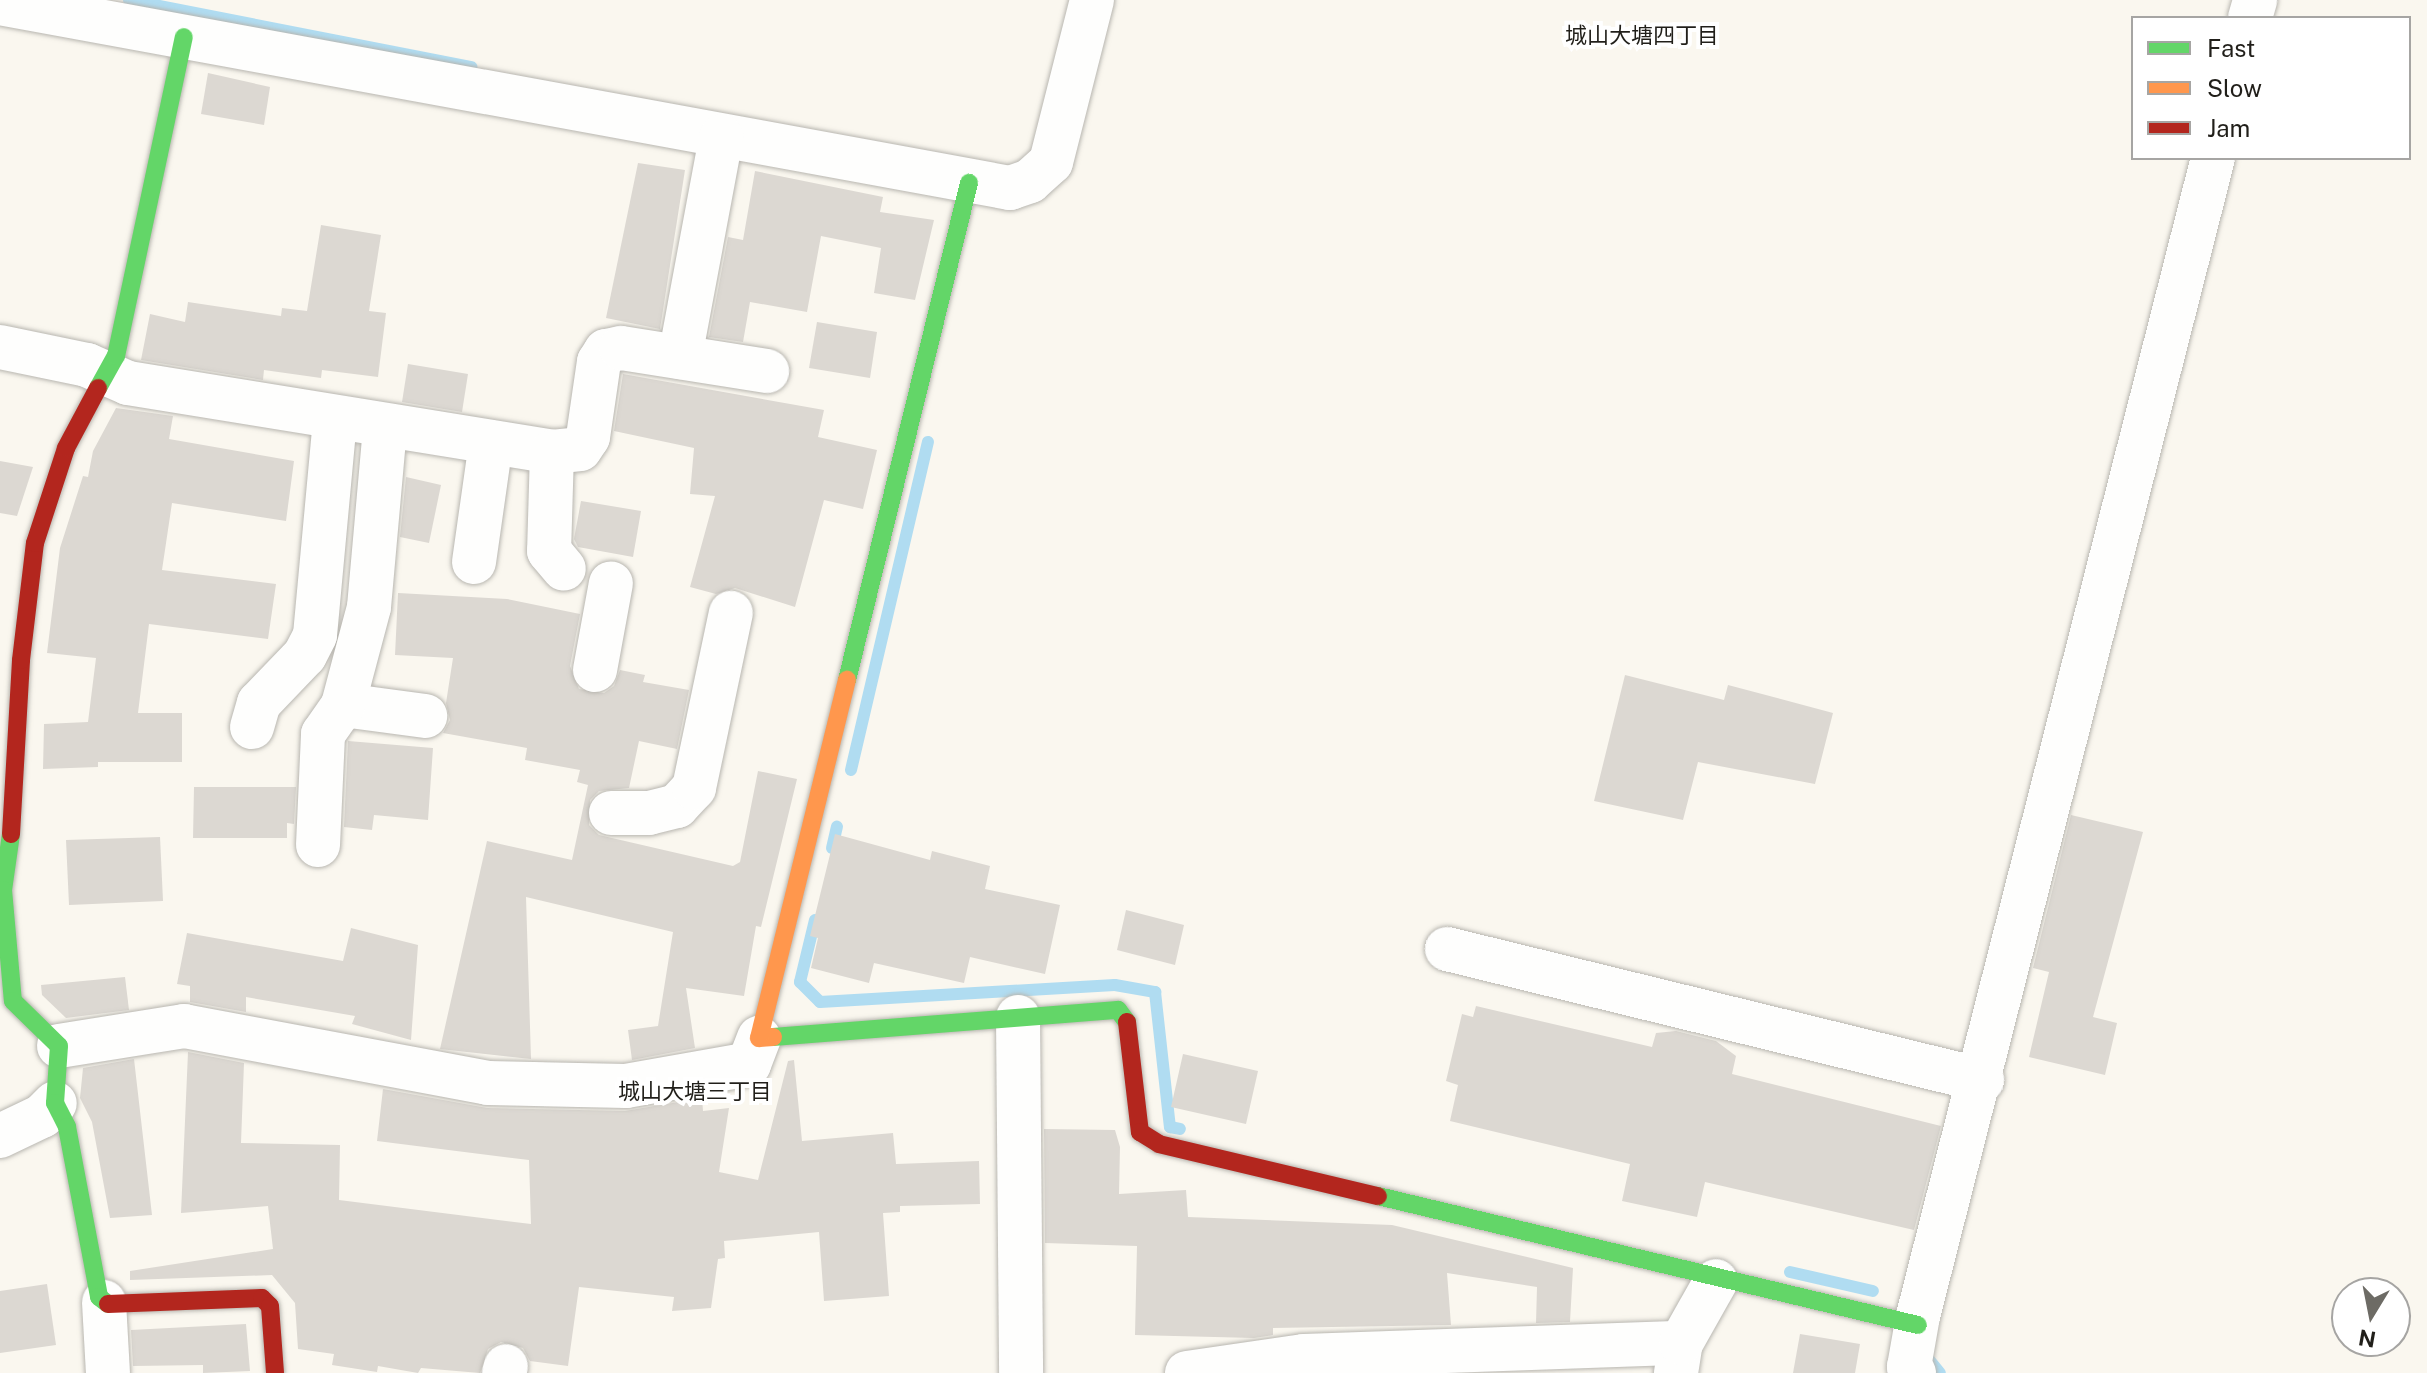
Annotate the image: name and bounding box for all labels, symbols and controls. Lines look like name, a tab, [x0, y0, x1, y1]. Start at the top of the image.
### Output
legend	[2131, 16, 2411, 160]
district label: 城山大塘四丁目	[1565, 23, 1719, 49]
text: Fast	[2207, 34, 2255, 62]
text: Slow	[2207, 74, 2262, 102]
text: Jam	[2207, 114, 2250, 142]
district label: 城山大塘三丁目	[618, 1079, 772, 1105]
north arrow	[2331, 1277, 2411, 1357]
text: N	[2356, 1324, 2378, 1353]

